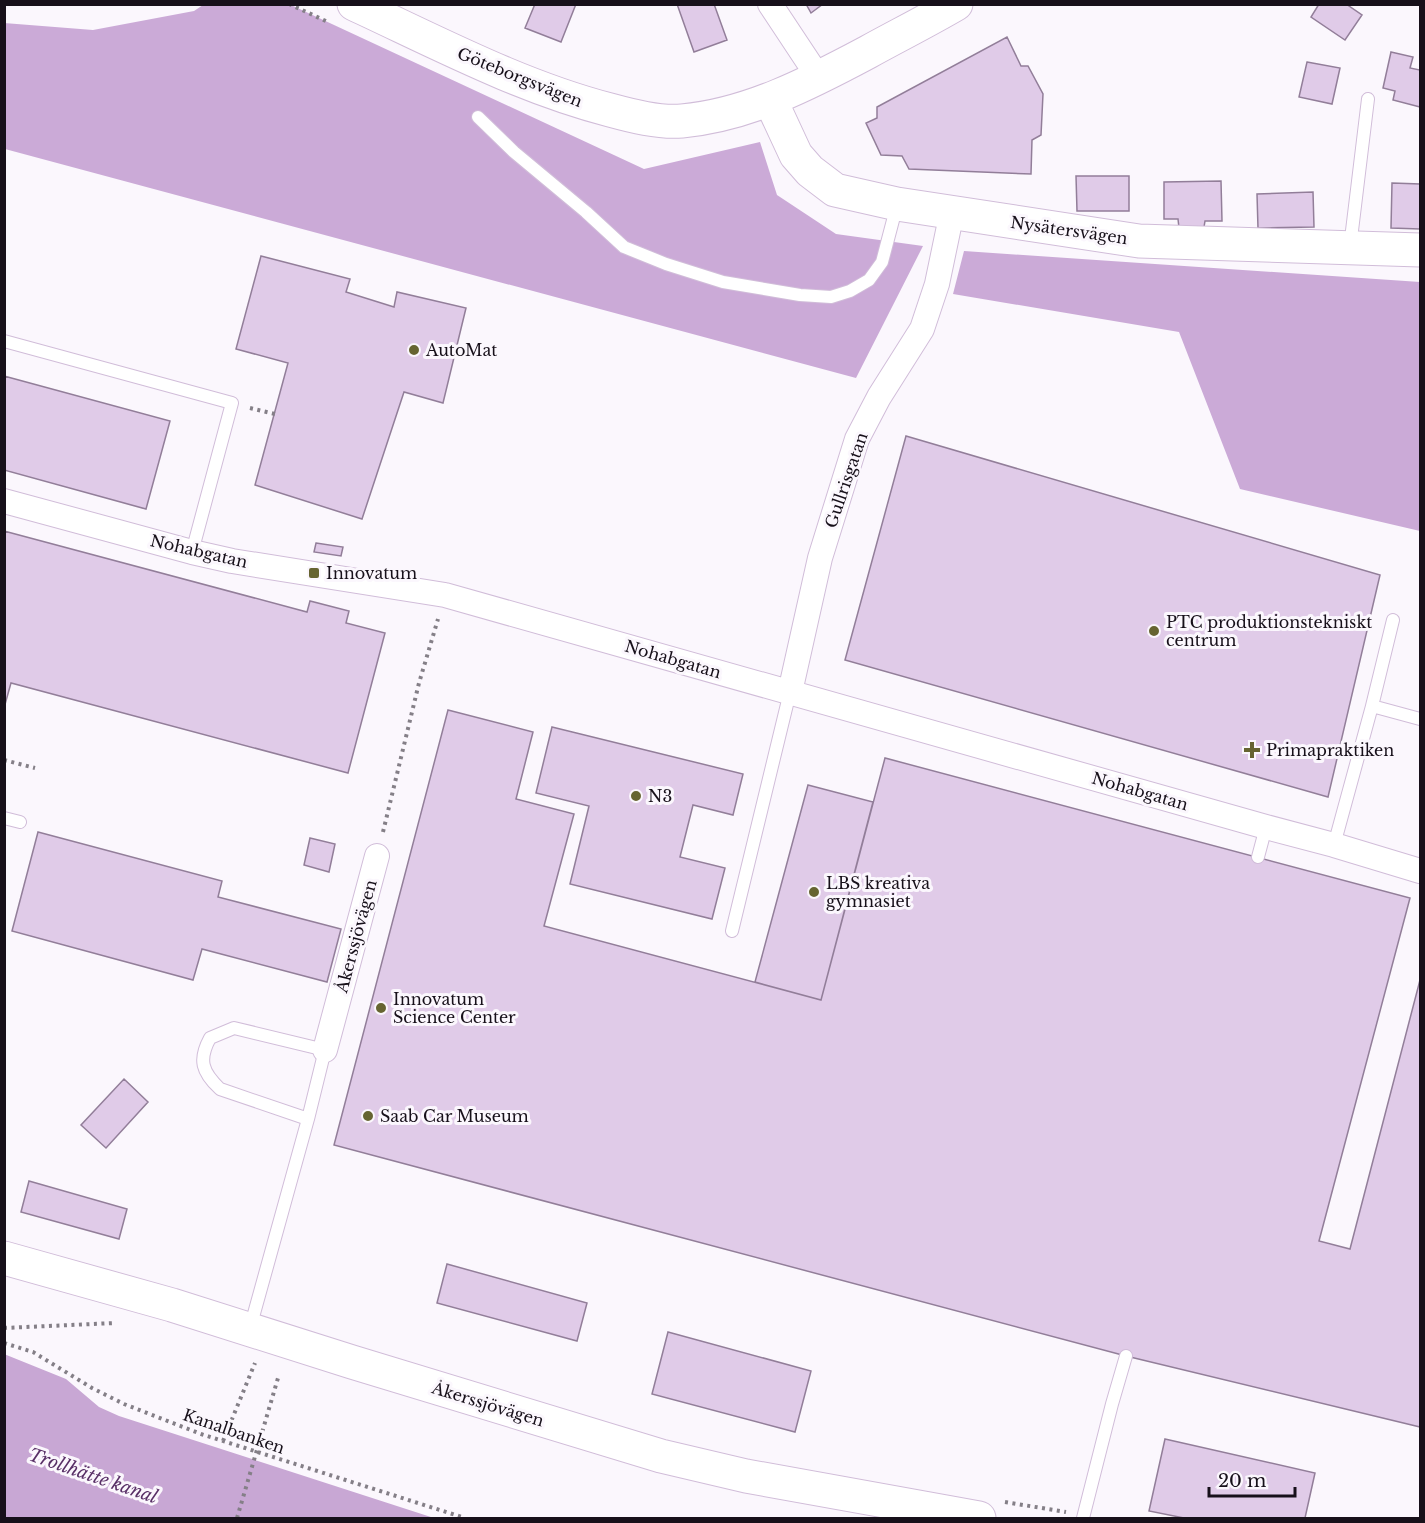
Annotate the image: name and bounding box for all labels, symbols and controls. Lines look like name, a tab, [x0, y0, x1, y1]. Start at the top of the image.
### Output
street label: Göteborgsvägen	[455, 43, 585, 111]
street label: Nysätersvägen	[1009, 212, 1129, 248]
place label: AutoMat	[425, 340, 497, 360]
marker: AutoMat	[407, 343, 421, 357]
street label: Gullrisgatan	[820, 430, 872, 530]
street label: Nohabgatan	[148, 530, 250, 572]
place label: Innovatum	[326, 563, 417, 583]
marker: Innovatum	[307, 566, 321, 580]
place label: PTC produktionstekniskt centrum	[1166, 612, 1372, 650]
marker: PTC produktionstekniskt centrum	[1147, 624, 1161, 638]
street label: Nohabgatan	[623, 636, 723, 682]
place label: Primapraktiken	[1266, 740, 1394, 760]
marker: Primapraktiken	[1243, 741, 1261, 759]
street label: Nohabgatan	[1090, 768, 1190, 814]
place label: N3	[648, 786, 672, 806]
marker: N3	[629, 789, 643, 803]
place label: LBS kreativa gymnasiet	[826, 873, 930, 911]
street label: Åkerssjövägen	[331, 877, 381, 996]
marker: LBS kreativa gymnasiet	[807, 885, 821, 899]
place label: Innovatum Science Center	[393, 989, 516, 1027]
marker: Innovatum Science Center	[374, 1001, 388, 1015]
place label: Saab Car Museum	[380, 1106, 529, 1126]
marker: Saab Car Museum	[361, 1109, 375, 1123]
street label: Åkerssjövägen	[429, 1377, 546, 1431]
street label: Kanalbanken	[181, 1404, 287, 1458]
water label: Trollhätte kanal	[26, 1444, 161, 1509]
scale bar	[1209, 1460, 1294, 1498]
text: 20 m	[1218, 1470, 1266, 1492]

